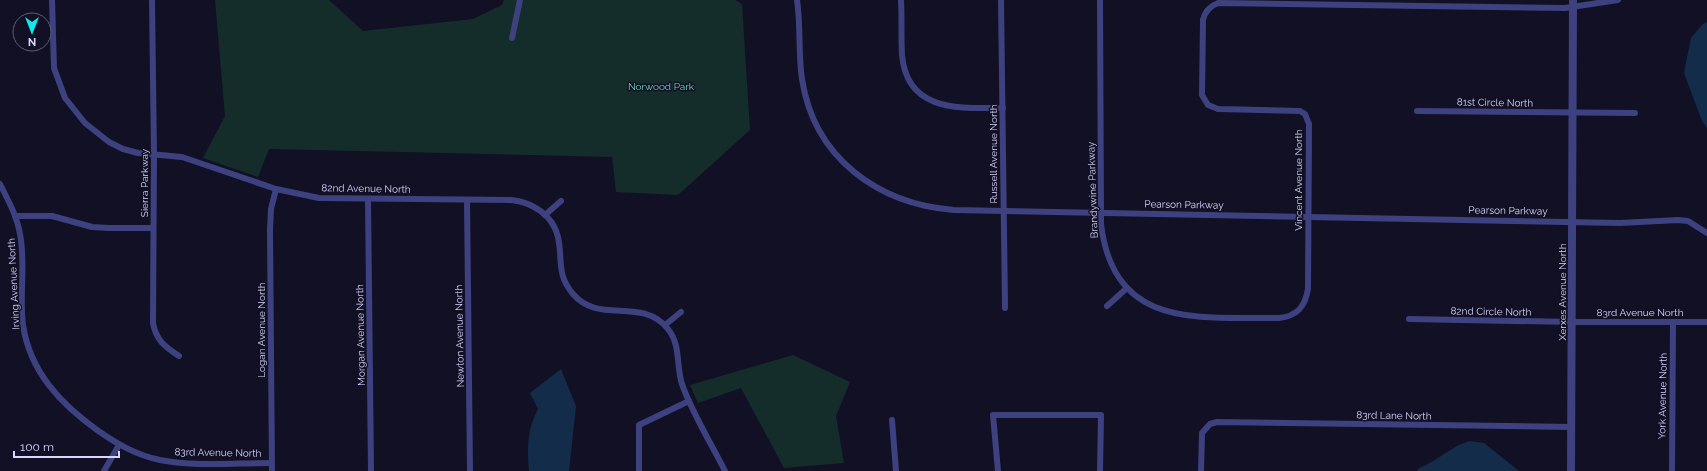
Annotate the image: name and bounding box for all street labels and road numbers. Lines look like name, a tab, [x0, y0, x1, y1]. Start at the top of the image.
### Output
street label: 81st Circle North	[1457, 96, 1533, 109]
street label: Russell Avenue North	[988, 104, 999, 204]
street label: Vincent Avenue North	[1293, 129, 1304, 231]
street label: Brandywine Parkway	[1085, 141, 1100, 239]
street label: Sierra Parkway	[139, 148, 150, 217]
street label: 82nd Avenue North	[321, 182, 411, 195]
street label: Pearson Parkway	[1144, 198, 1224, 211]
street label: Pearson Parkway	[1468, 204, 1548, 217]
street label: Irving Avenue North	[6, 238, 21, 330]
street label: Xerxes Avenue North	[1557, 243, 1568, 341]
street label: Logan Avenue North	[256, 282, 267, 378]
street label: Morgan Avenue North	[354, 284, 367, 386]
street label: Newton Avenue North	[453, 284, 466, 387]
street label: 82nd Circle North	[1450, 305, 1532, 318]
street label: 83rd Avenue North	[1596, 307, 1684, 318]
street label: York Avenue North	[1656, 352, 1669, 439]
street label: 83rd Lane North	[1356, 409, 1432, 422]
street label: 83rd Avenue North	[174, 446, 262, 459]

